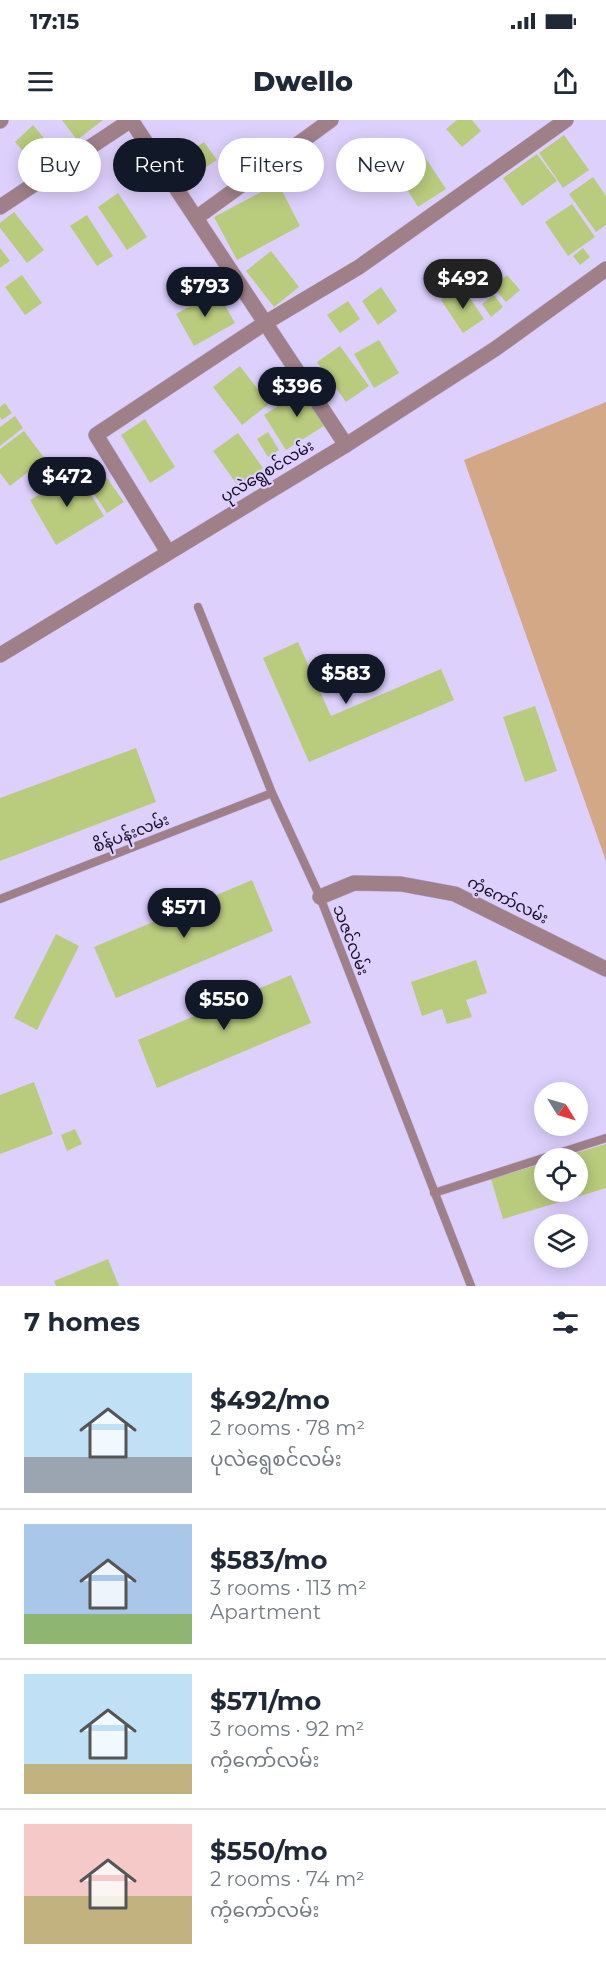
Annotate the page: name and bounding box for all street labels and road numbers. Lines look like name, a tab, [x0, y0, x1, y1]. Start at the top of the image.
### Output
street label: ပုလဲရွေစင်လမ်း	[216, 434, 320, 511]
street label: စိန်ပန်းလမ်း	[90, 808, 173, 860]
street label: ကံ့ကော်လမ်း	[464, 870, 552, 929]
street label: သဇင်လမ်း	[329, 901, 375, 978]

